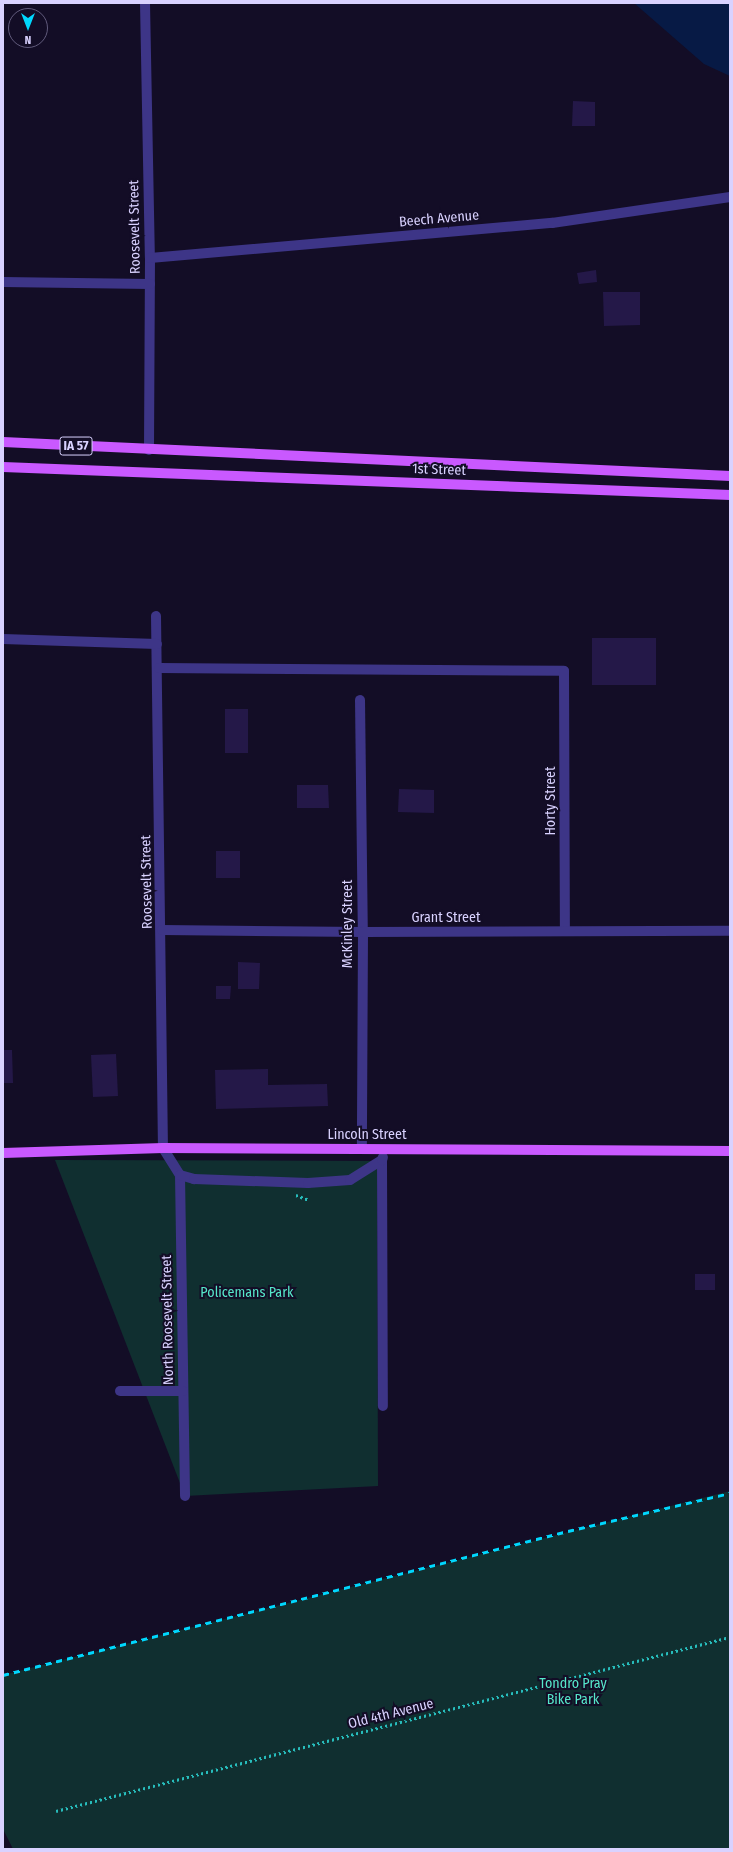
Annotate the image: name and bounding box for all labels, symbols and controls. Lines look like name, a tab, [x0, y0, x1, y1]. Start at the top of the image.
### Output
north arrow	[8, 8, 48, 48]
text: N	[25, 33, 31, 46]
street label: Roosevelt Street	[126, 180, 144, 274]
street label: Beech Avenue	[398, 207, 480, 231]
road number: IA 57	[59, 435, 93, 457]
street label: 1st Street	[412, 461, 466, 479]
street label: Horty Street	[543, 766, 559, 836]
street label: Roosevelt Street	[138, 835, 156, 929]
street label: McKinley Street	[340, 880, 356, 968]
street label: Grant Street	[411, 910, 481, 926]
street label: Lincoln Street	[328, 1127, 406, 1143]
street label: North Roosevelt Street	[158, 1255, 178, 1385]
park label: Policemans Park	[200, 1285, 294, 1301]
park label: Tondro Pray Bike Park	[539, 1676, 607, 1708]
street label: Old 4th Avenue	[347, 1695, 435, 1733]

